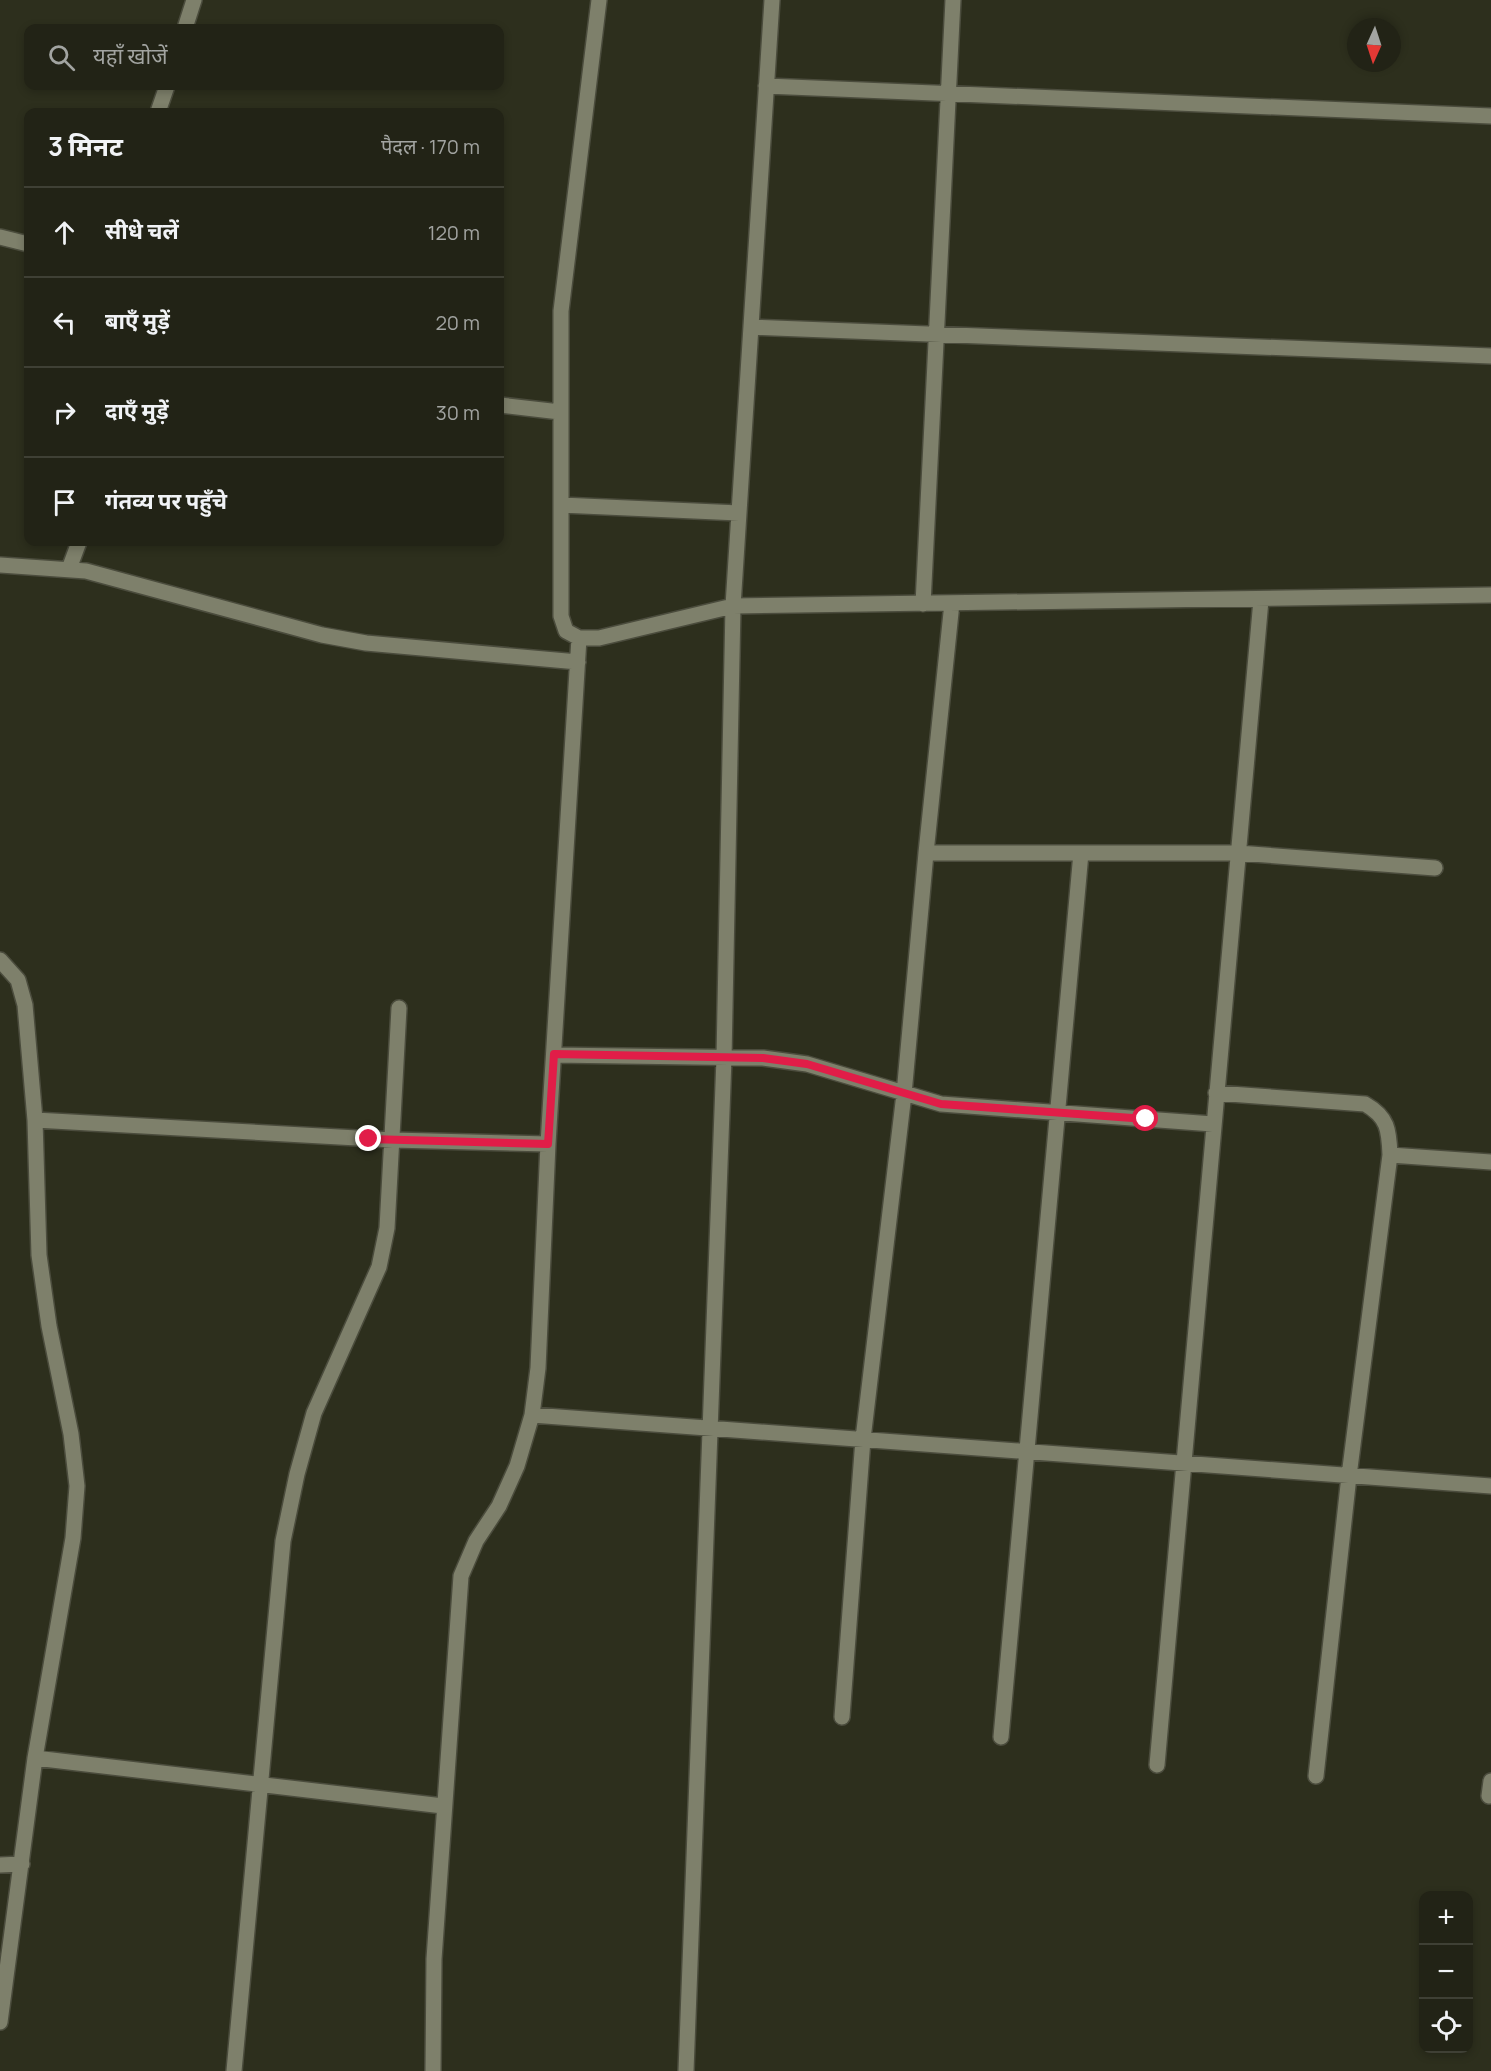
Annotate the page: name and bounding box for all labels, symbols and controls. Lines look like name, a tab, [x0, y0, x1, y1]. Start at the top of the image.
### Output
north arrow	[1347, 18, 1401, 72]
search box	[24, 24, 504, 90]
icon: search	[45, 41, 78, 74]
text: यहाँ खोजें	[93, 41, 168, 71]
text: 3 मिनट	[48, 128, 123, 164]
text: पैदल · 170 m	[381, 133, 480, 160]
icon: ahead	[48, 216, 81, 249]
text: सीधे चलें	[105, 216, 179, 246]
text: 120 m	[428, 219, 480, 246]
icon: left	[48, 306, 81, 339]
text: बाएँ मुड़ें	[105, 306, 170, 336]
text: 20 m	[435, 309, 480, 336]
icon: right	[48, 396, 81, 429]
text: दाएँ मुड़ें	[105, 396, 168, 426]
text: 30 m	[436, 399, 480, 426]
icon: arrive	[48, 486, 81, 519]
text: गंतव्य पर पहुँचे	[105, 486, 227, 516]
route start	[1132, 1105, 1158, 1131]
route end	[355, 1125, 381, 1151]
map controls	[1419, 1891, 1473, 2053]
button: +	[1419, 1891, 1473, 1945]
button: −	[1419, 1945, 1473, 1999]
button: locate	[1419, 1999, 1473, 2053]

